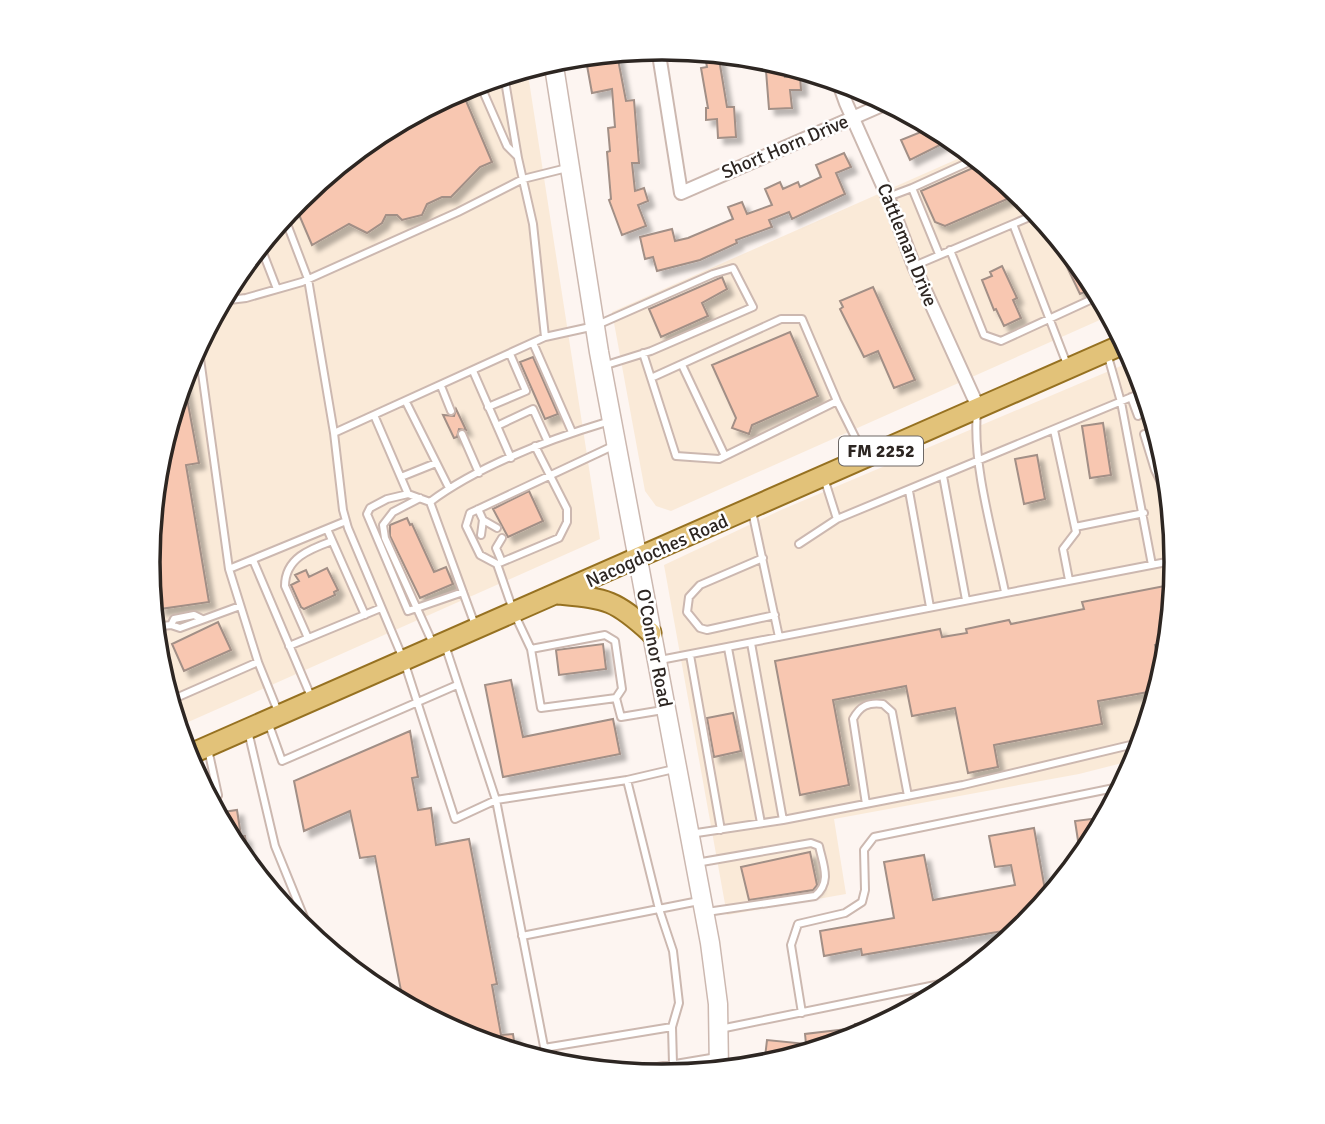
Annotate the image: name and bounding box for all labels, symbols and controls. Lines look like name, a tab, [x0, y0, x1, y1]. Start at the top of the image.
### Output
street label: Short Horn Drive	[718, 109, 852, 185]
street label: Cattleman Drive	[871, 180, 943, 310]
road number: FM 2252	[839, 436, 923, 466]
street label: Nacogdoches Road	[582, 509, 732, 593]
street label: O'Connor Road	[631, 587, 677, 709]

